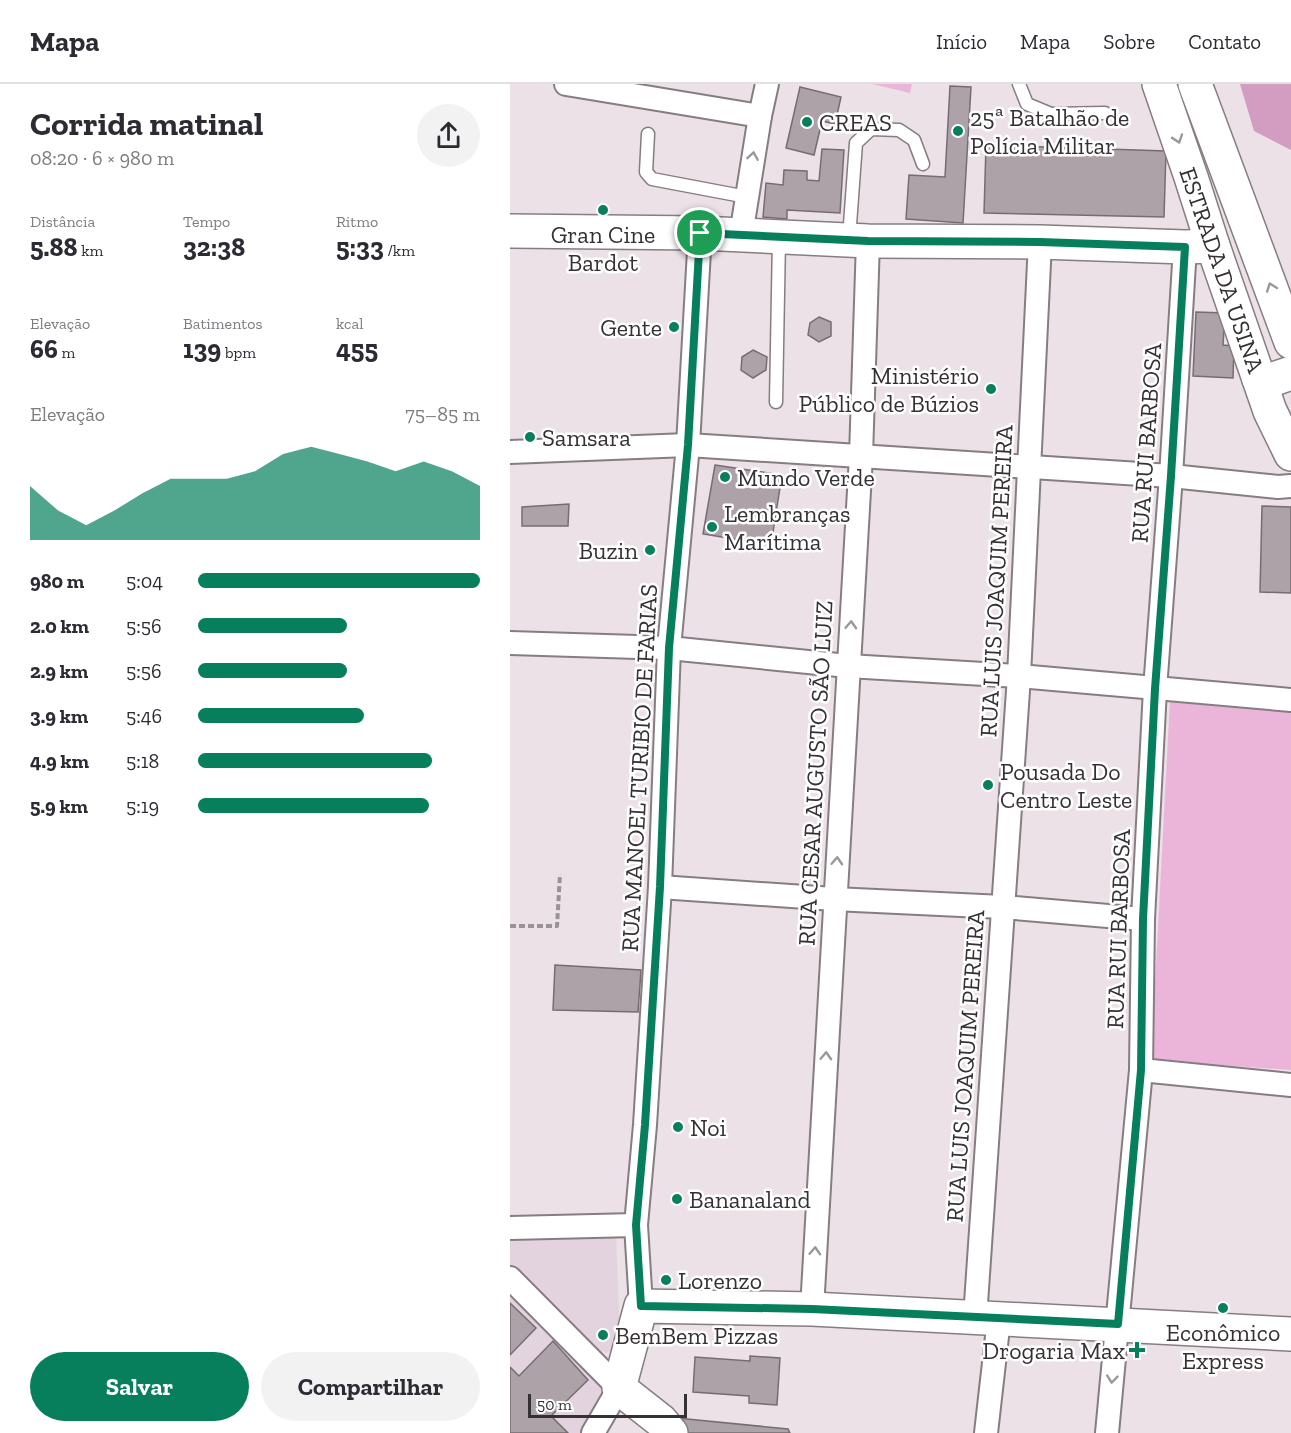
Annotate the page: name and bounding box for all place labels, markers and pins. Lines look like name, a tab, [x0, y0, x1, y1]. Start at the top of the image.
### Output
place label: 25ª Batalhão de Polícia Militar	[970, 103, 1129, 160]
place label: CREAS	[819, 108, 892, 137]
marker: CREAS	[800, 115, 814, 129]
marker: 25ª Batalhão de Polícia Militar	[951, 124, 965, 138]
marker: Gran Cine Bardot	[596, 203, 610, 217]
pin	[674, 207, 725, 258]
place label: Gran Cine Bardot	[551, 220, 655, 277]
place label: Gente	[600, 313, 662, 342]
marker: Gente	[667, 320, 681, 334]
place label: Ministério Público de Búzios	[798, 361, 979, 418]
marker: Ministério Público de Búzios	[984, 382, 998, 396]
place label: Samsara	[542, 423, 631, 452]
marker: Samsara	[523, 430, 537, 444]
place label: Mundo Verde	[737, 463, 875, 492]
marker: Mundo Verde	[718, 470, 732, 484]
place label: Lembranças Marítima	[724, 499, 851, 556]
marker: Lembranças Marítima	[705, 520, 719, 534]
place label: Buzin	[578, 536, 638, 565]
marker: Buzin	[643, 543, 657, 557]
place label: Pousada Do Centro Leste	[1000, 757, 1132, 814]
marker: Pousada Do Centro Leste	[981, 778, 995, 792]
place label: Noi	[690, 1113, 726, 1142]
marker: Noi	[671, 1120, 685, 1134]
place label: Bananaland	[689, 1185, 811, 1214]
marker: Bananaland	[670, 1192, 684, 1206]
place label: Lorenzo	[678, 1266, 762, 1295]
marker: Lorenzo	[659, 1273, 673, 1287]
marker: Econômico Express	[1216, 1301, 1230, 1315]
place label: Econômico Express	[1166, 1318, 1280, 1375]
place label: BemBem Pizzas	[615, 1321, 778, 1350]
marker: BemBem Pizzas	[596, 1328, 610, 1342]
place label: Drogaria Max	[982, 1336, 1125, 1365]
marker: Drogaria Max	[1130, 1343, 1144, 1357]

